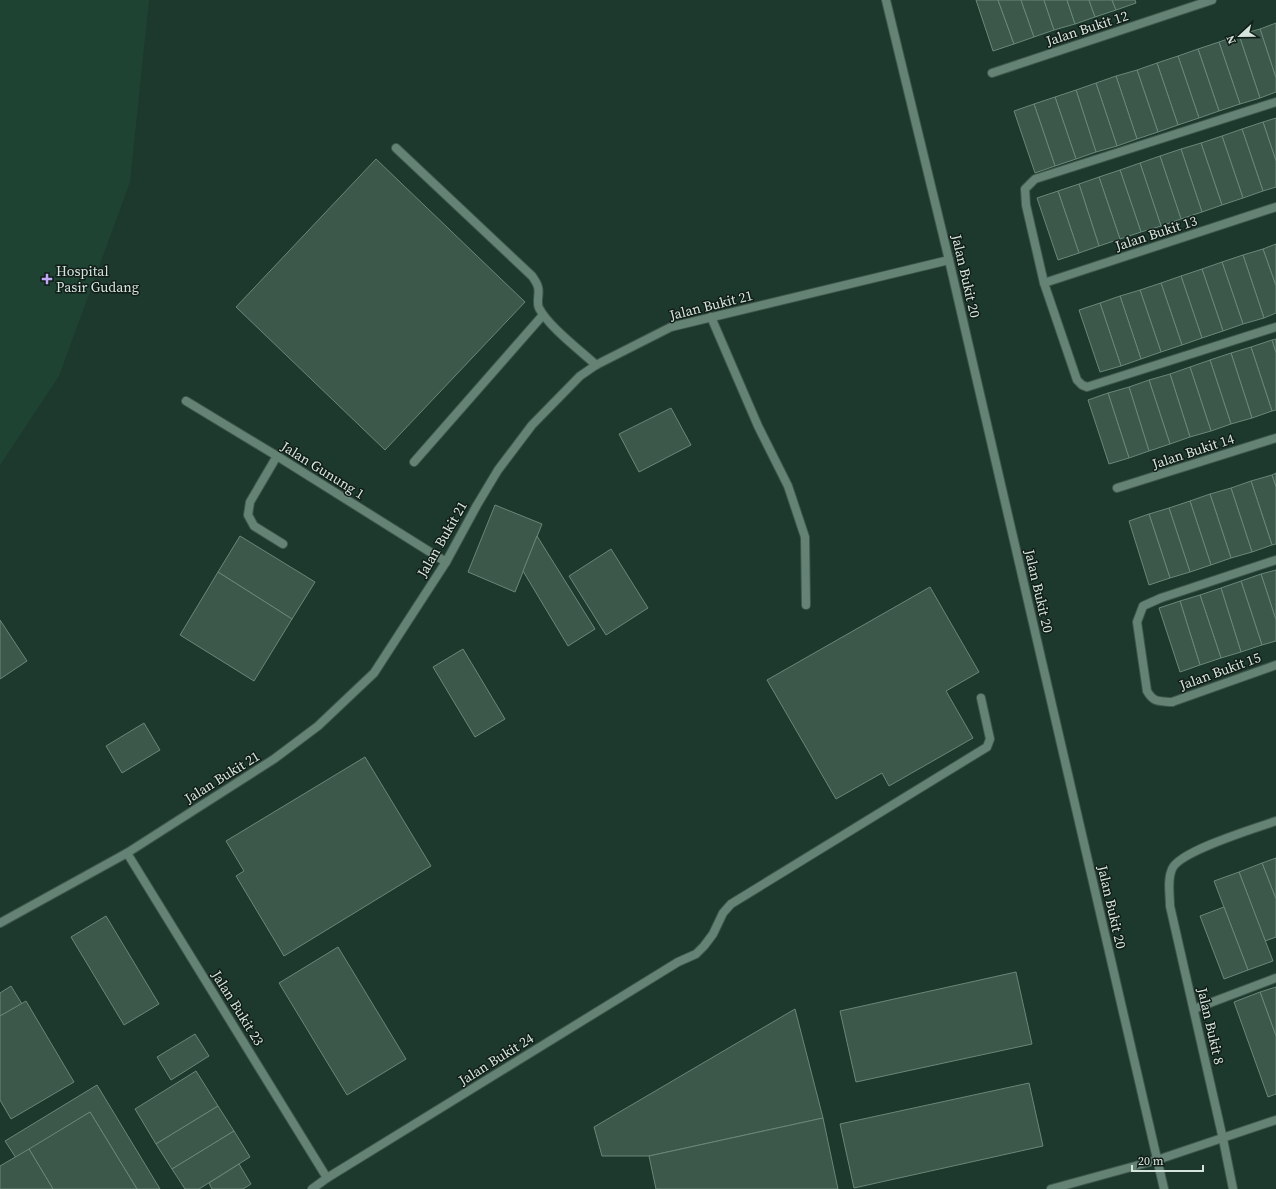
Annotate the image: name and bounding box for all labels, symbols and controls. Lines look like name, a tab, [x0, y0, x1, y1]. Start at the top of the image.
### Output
street label: Jalan Bukit 12	[1042, 5, 1131, 51]
north arrow	[1220, 16, 1260, 56]
text: N	[1223, 33, 1240, 46]
street label: Jalan Bukit 13	[1111, 210, 1200, 256]
street label: Jalan Bukit 20	[946, 231, 985, 320]
place label: Hospital Pasir Gudang	[56, 261, 139, 297]
marker: Hospital Pasir Gudang	[41, 273, 53, 285]
street label: Jalan Bukit 21	[666, 285, 755, 325]
street label: Jalan Bukit 14	[1148, 428, 1237, 474]
street label: Jalan Gunung 1	[277, 436, 369, 504]
street label: Jalan Bukit 21	[412, 497, 472, 582]
street label: Jalan Bukit 20	[1019, 546, 1058, 635]
street label: Jalan Bukit 15	[1176, 647, 1263, 695]
street label: Jalan Bukit 21	[180, 746, 263, 809]
street label: Jalan Bukit 20	[1092, 862, 1131, 951]
street label: Jalan Bukit 23	[206, 966, 269, 1049]
street label: Jalan Bukit 8	[1192, 985, 1230, 1066]
street label: Jalan Bukit 24	[454, 1028, 537, 1091]
scale bar	[1132, 1147, 1203, 1173]
text: 20 m	[1138, 1153, 1164, 1169]

